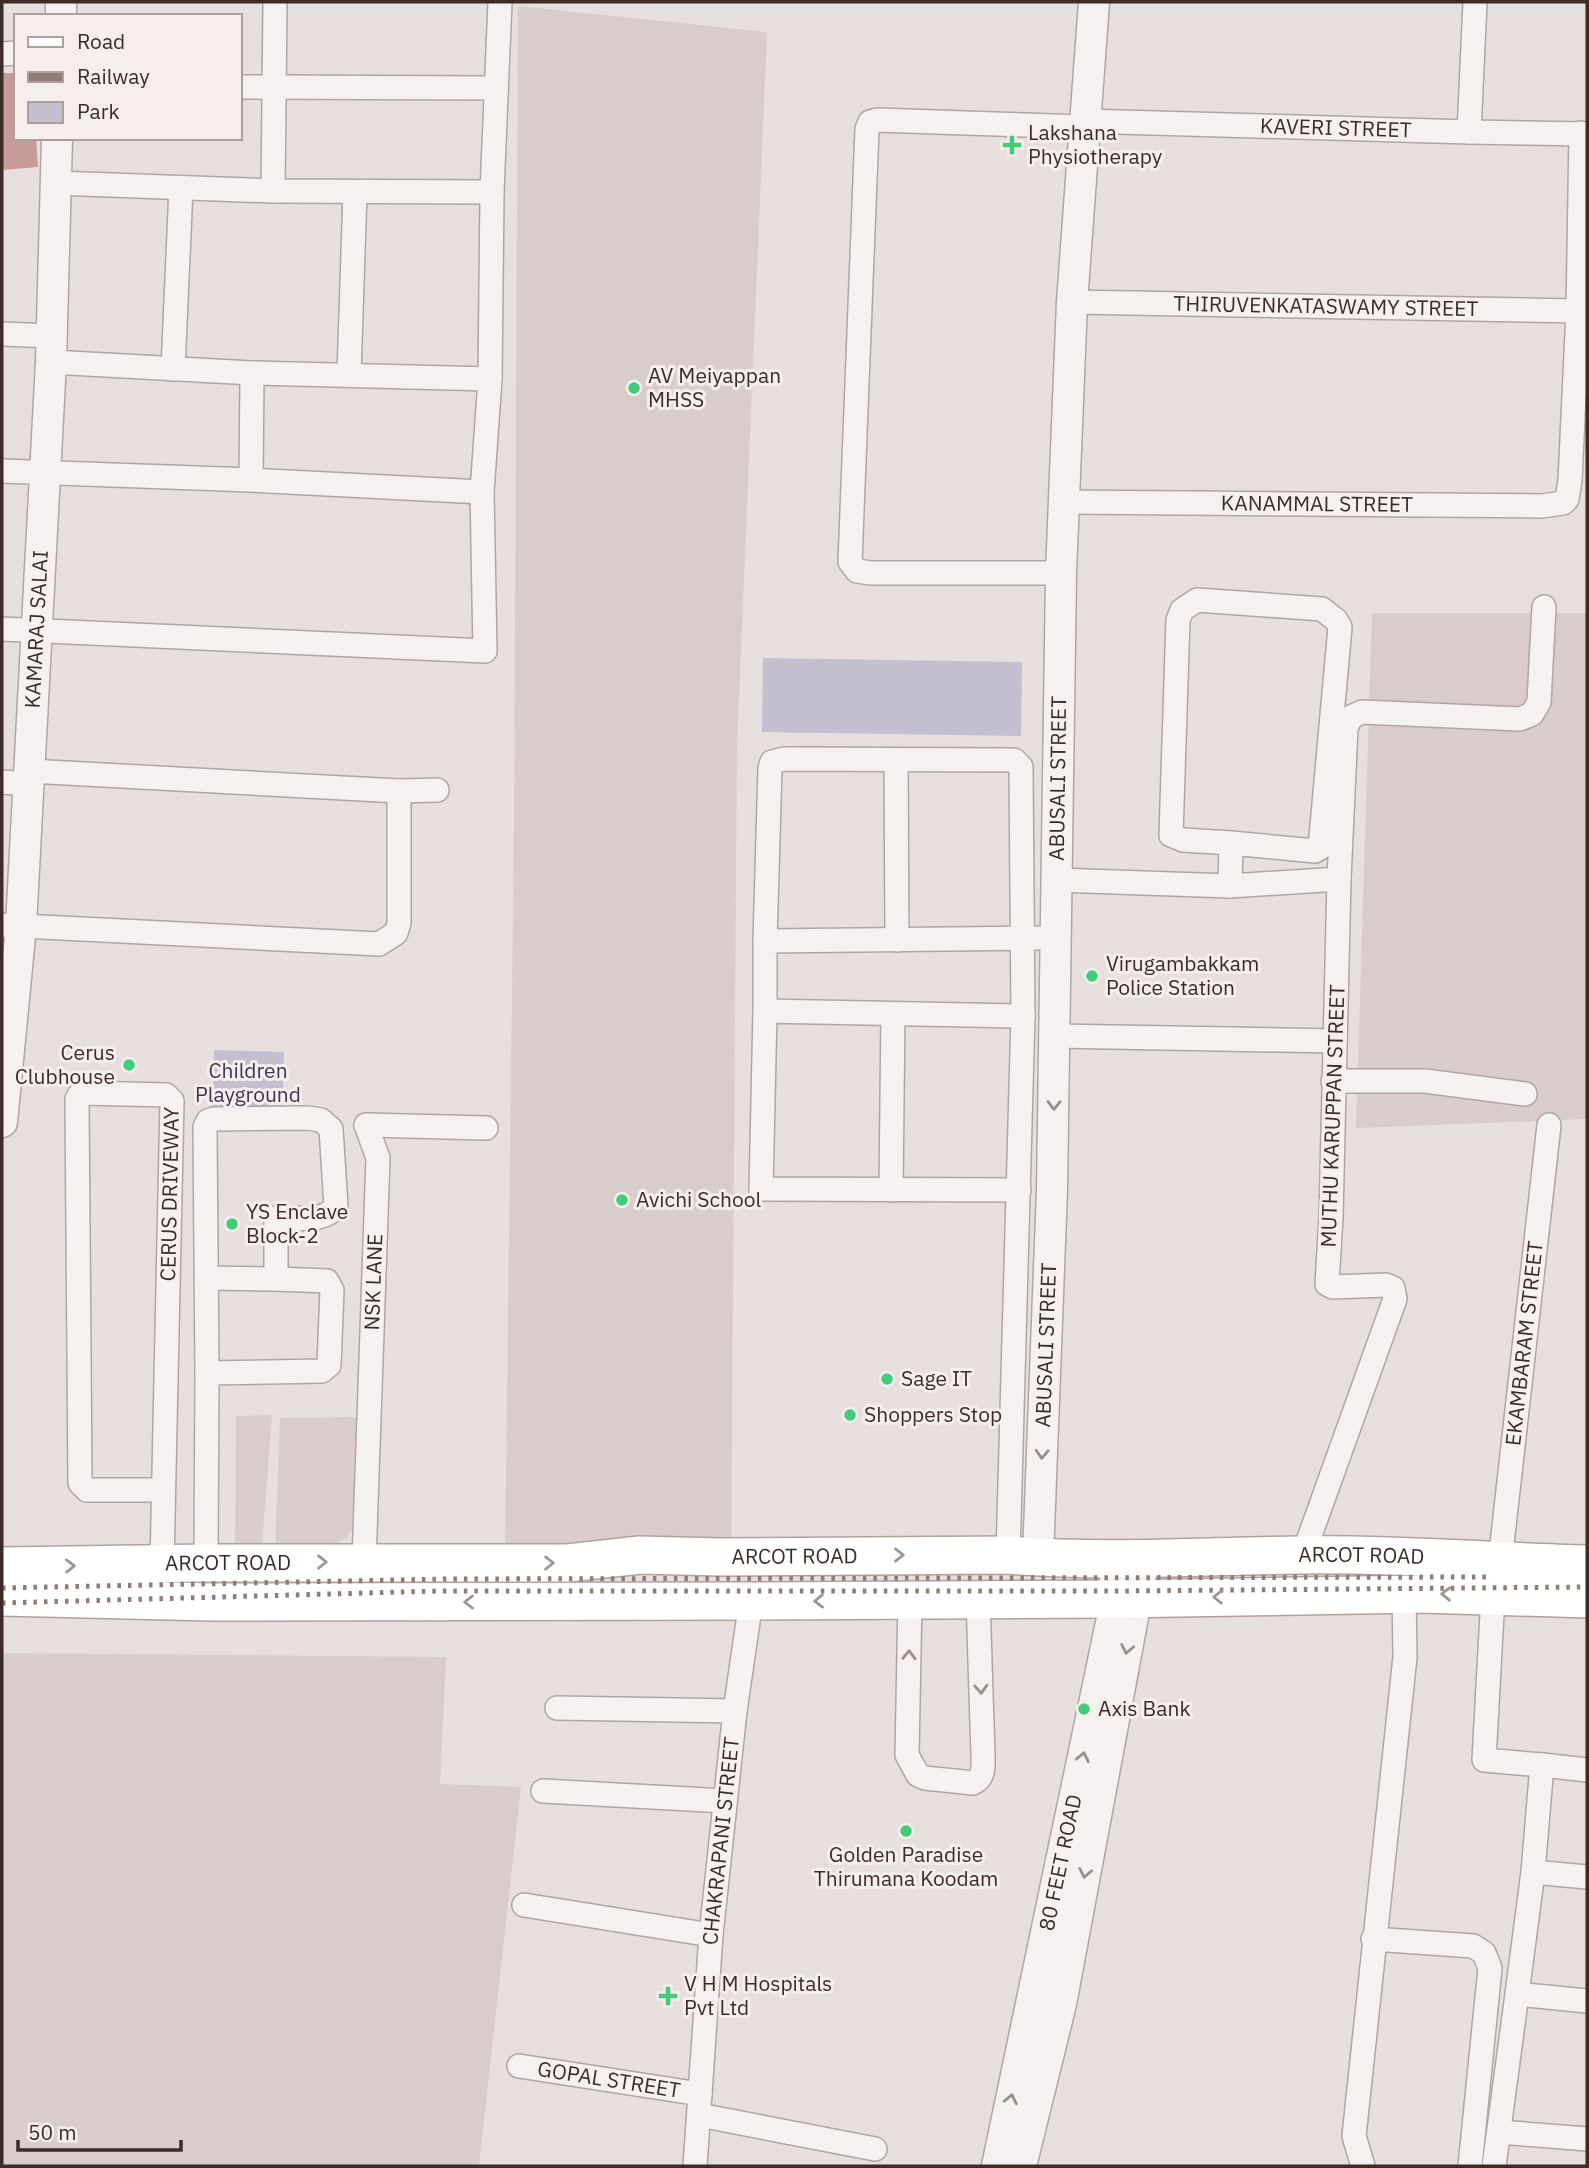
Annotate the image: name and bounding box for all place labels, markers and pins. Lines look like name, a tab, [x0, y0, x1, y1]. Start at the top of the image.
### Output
place label: Lakshana Physiotherapy	[1028, 118, 1163, 170]
marker: Lakshana Physiotherapy	[1002, 135, 1022, 155]
place label: AV Meiyappan MHSS	[648, 361, 781, 413]
marker: AV Meiyappan MHSS	[626, 380, 642, 396]
place label: Virugambakkam Police Station	[1106, 949, 1259, 1001]
marker: Virugambakkam Police Station	[1084, 968, 1100, 984]
place label: Cerus Clubhouse	[15, 1038, 115, 1090]
marker: Cerus Clubhouse	[121, 1057, 137, 1073]
place label: Avichi School	[636, 1185, 762, 1213]
marker: Avichi School	[614, 1192, 630, 1208]
place label: YS Enclave Block-2	[246, 1197, 348, 1249]
marker: YS Enclave Block-2	[224, 1216, 240, 1232]
place label: Sage IT	[901, 1364, 972, 1392]
marker: Sage IT	[879, 1371, 895, 1387]
place label: Shoppers Stop	[864, 1400, 1002, 1428]
marker: Shoppers Stop	[842, 1407, 858, 1423]
place label: Axis Bank	[1098, 1694, 1190, 1722]
marker: Axis Bank	[1076, 1701, 1092, 1717]
marker: Golden Paradise Thirumana Koodam	[898, 1823, 914, 1839]
place label: Golden Paradise Thirumana Koodam	[814, 1840, 998, 1892]
place label: V H M Hospitals Pvt Ltd	[684, 1969, 832, 2021]
marker: V H M Hospitals Pvt Ltd	[658, 1986, 678, 2006]

